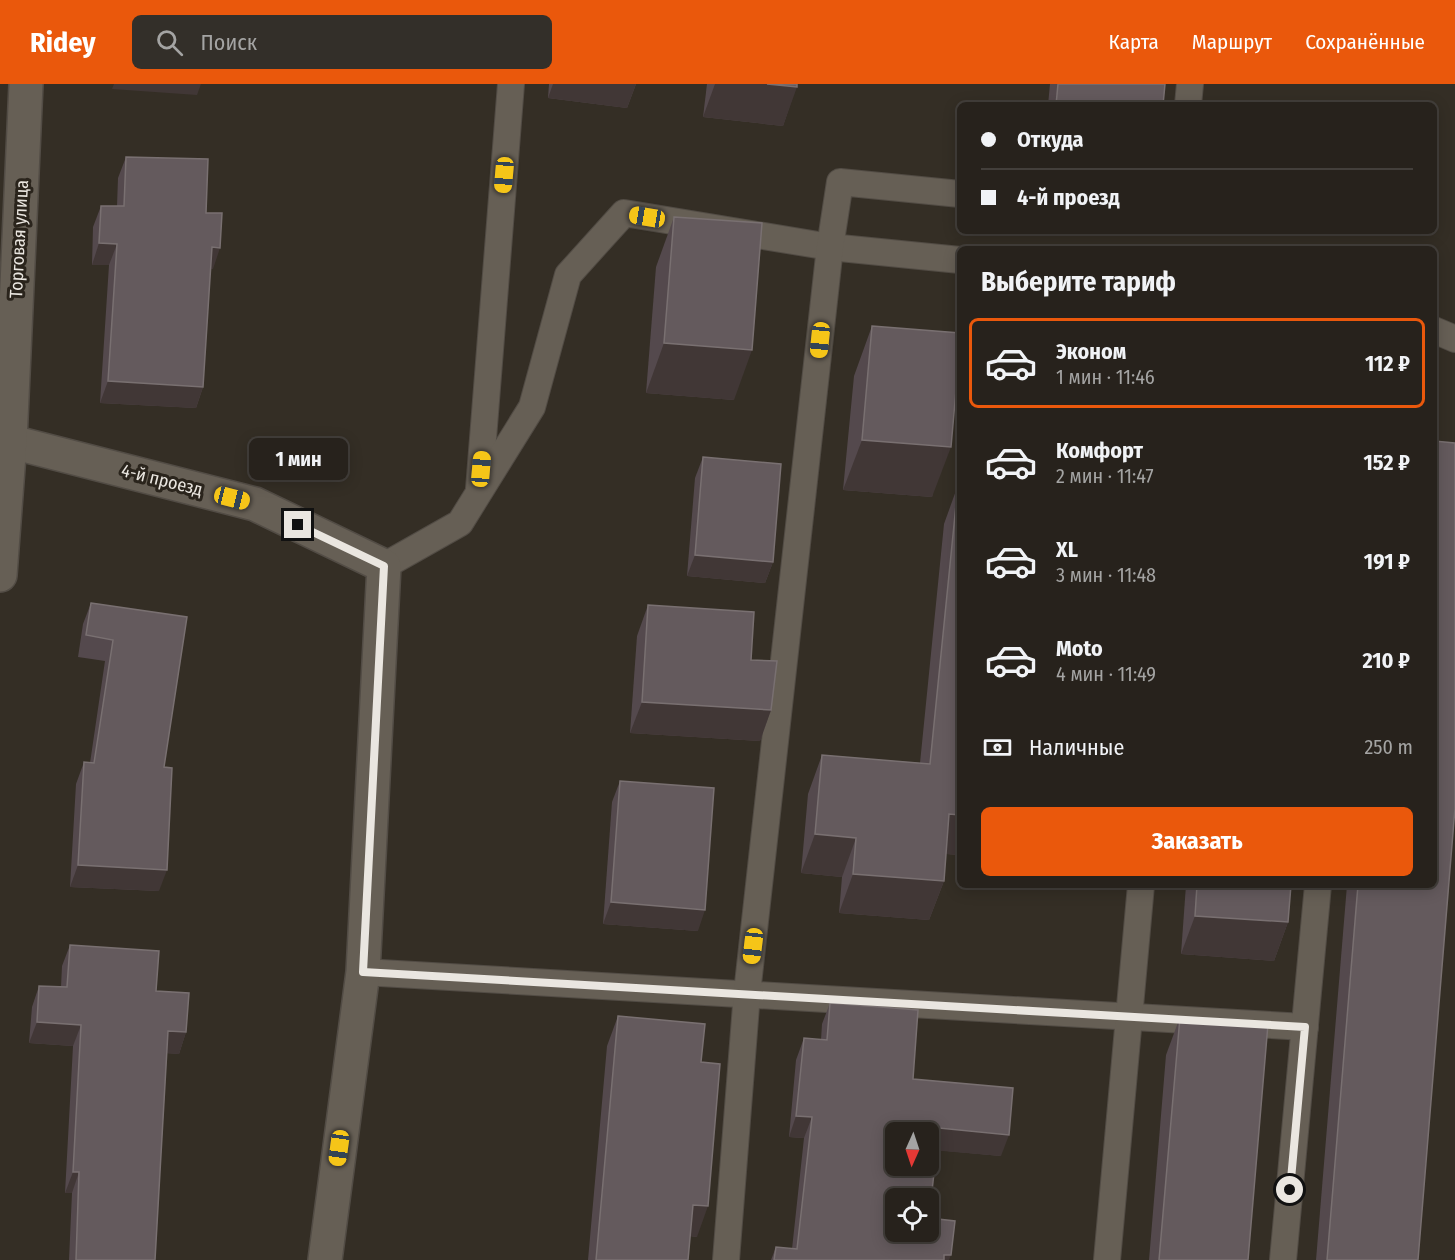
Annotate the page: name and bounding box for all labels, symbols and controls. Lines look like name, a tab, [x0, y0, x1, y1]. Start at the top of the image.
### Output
search box	[132, 15, 552, 69]
text: Ridey	[30, 26, 96, 59]
icon: search	[153, 26, 186, 59]
text: Поиск	[201, 29, 257, 56]
text: Карта	[1109, 29, 1159, 55]
text: Маршрут	[1192, 29, 1272, 55]
text: Сохранённые	[1305, 29, 1425, 55]
text: Откуда	[1017, 126, 1084, 153]
car	[493, 156, 515, 194]
street label: Торговая улица	[5, 179, 33, 299]
text: 4-й проезд	[1017, 184, 1120, 211]
car	[628, 205, 666, 229]
text: Выберите тариф	[981, 266, 1176, 298]
car	[809, 321, 831, 359]
icon: car	[984, 336, 1038, 390]
text: Эконом	[1056, 338, 1126, 365]
text: 112 ₽	[1365, 350, 1410, 377]
text: 1 мин · 11:46	[1056, 365, 1155, 389]
icon: car	[984, 435, 1038, 489]
text: Комфорт	[1056, 437, 1143, 464]
callout: 1 мин	[248, 438, 348, 480]
text: 1 мин	[275, 447, 322, 471]
text: 152 ₽	[1363, 449, 1410, 476]
car	[470, 450, 492, 488]
street label: 4-й проезд	[119, 459, 205, 501]
text: 2 мин · 11:47	[1056, 464, 1154, 488]
car	[212, 485, 252, 511]
route end	[284, 511, 311, 538]
icon: car	[984, 534, 1038, 588]
text: XL	[1056, 536, 1078, 563]
text: 191 ₽	[1364, 548, 1410, 575]
text: 3 мин · 11:48	[1056, 563, 1156, 587]
icon: car	[984, 633, 1038, 687]
text: Moto	[1056, 635, 1103, 662]
text: 210 ₽	[1362, 647, 1410, 674]
text: 4 мин · 11:49	[1056, 662, 1156, 686]
icon: cash	[981, 731, 1014, 764]
text: Наличные	[1029, 734, 1124, 761]
text: 250 m	[1365, 735, 1413, 759]
button: Заказать	[981, 807, 1413, 876]
car	[742, 927, 764, 965]
north arrow	[885, 1122, 939, 1176]
map controls	[885, 1122, 939, 1242]
car	[328, 1129, 350, 1167]
route start	[1276, 1176, 1303, 1203]
button: locate	[885, 1188, 939, 1242]

